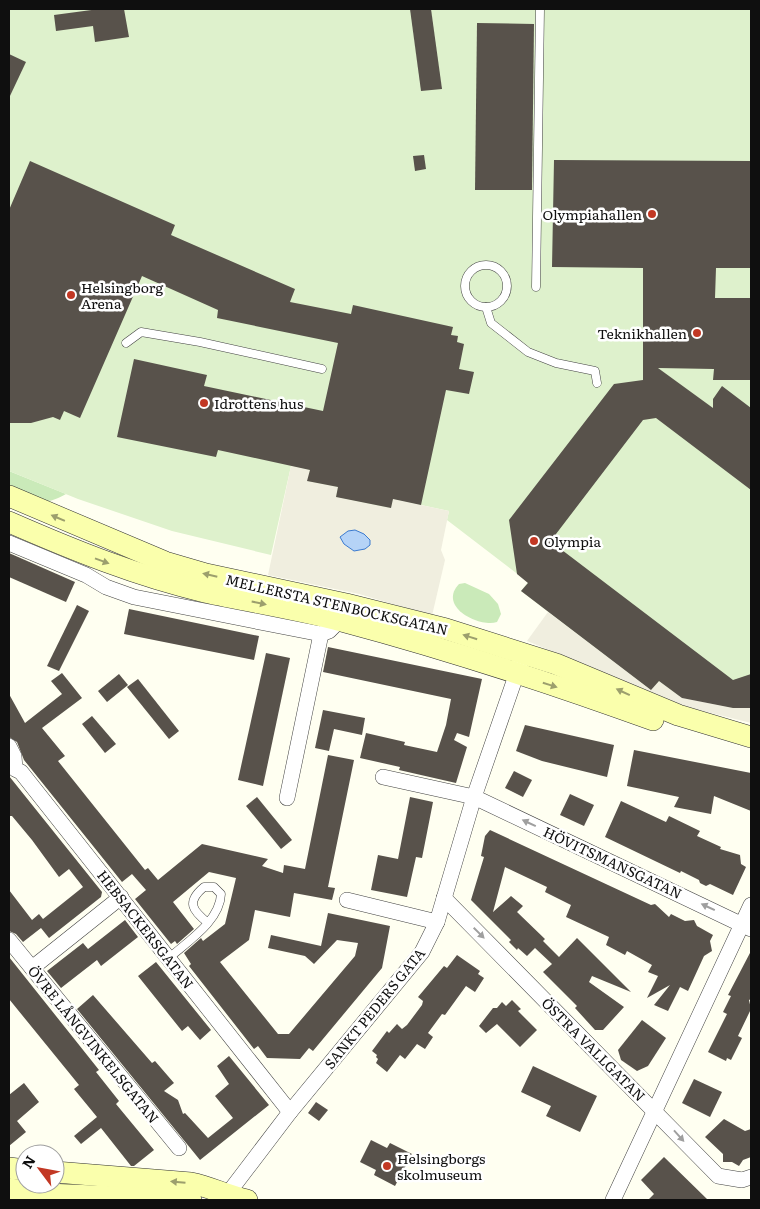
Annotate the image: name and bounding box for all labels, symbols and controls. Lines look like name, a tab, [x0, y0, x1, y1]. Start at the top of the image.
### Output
place label: Olympiahallen	[542, 204, 642, 224]
marker: Olympiahallen	[646, 208, 658, 220]
place label: Helsingborg Arena	[81, 277, 163, 313]
marker: Helsingborg Arena	[65, 289, 77, 301]
place label: Teknikhallen	[597, 323, 687, 343]
marker: Teknikhallen	[691, 327, 703, 339]
place label: Idrottens hus	[214, 393, 303, 413]
marker: Idrottens hus	[198, 397, 210, 409]
one-way arrow	[51, 513, 65, 521]
place label: Olympia	[544, 531, 602, 551]
marker: Olympia	[528, 535, 540, 547]
one-way arrow	[95, 557, 110, 565]
street label: MELLERSTA STENBOCKSGATAN	[224, 569, 450, 639]
one-way arrow	[203, 571, 218, 579]
one-way arrow	[251, 599, 266, 607]
one-way arrow	[463, 632, 478, 640]
one-way arrow	[543, 681, 558, 689]
one-way arrow	[616, 688, 630, 696]
one-way arrow	[522, 819, 536, 827]
street label: HÖVITSMANSGATAN	[540, 821, 686, 903]
street label: HEBSACKERSGATAN	[93, 865, 199, 993]
one-way arrow	[701, 902, 715, 910]
one-way arrow	[472, 927, 484, 939]
street label: SANKT PEDERS GATA	[319, 943, 429, 1073]
street label: ÖVRE LÅNGVINKELSGATAN	[24, 961, 164, 1127]
street label: ÖSTRA VALLGATAN	[538, 993, 650, 1105]
one-way arrow	[673, 1130, 684, 1143]
north arrow	[15, 1144, 65, 1194]
place label: Helsingborgs skolmuseum	[397, 1148, 485, 1184]
text: N	[17, 1151, 40, 1172]
marker: Helsingborgs skolmuseum	[381, 1160, 393, 1172]
one-way arrow	[170, 1178, 186, 1186]

